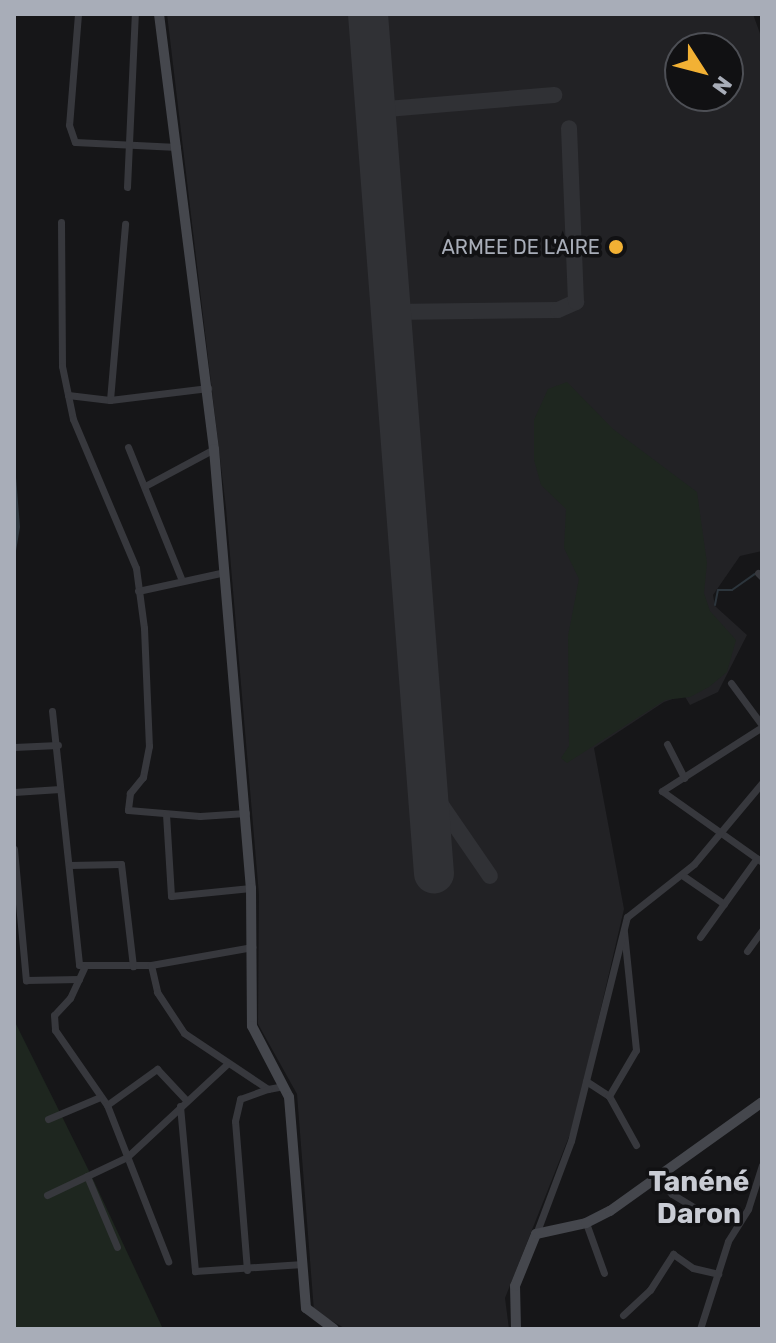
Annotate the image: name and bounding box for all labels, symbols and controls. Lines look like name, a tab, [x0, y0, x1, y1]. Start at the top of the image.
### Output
north arrow	[664, 32, 744, 112]
text: N	[707, 71, 738, 100]
place label: ARMEE DE L'AIRE	[441, 235, 600, 259]
marker: ARMEE DE L'AIRE	[607, 238, 625, 256]
district label: Tanéné Daron	[649, 1165, 749, 1231]

